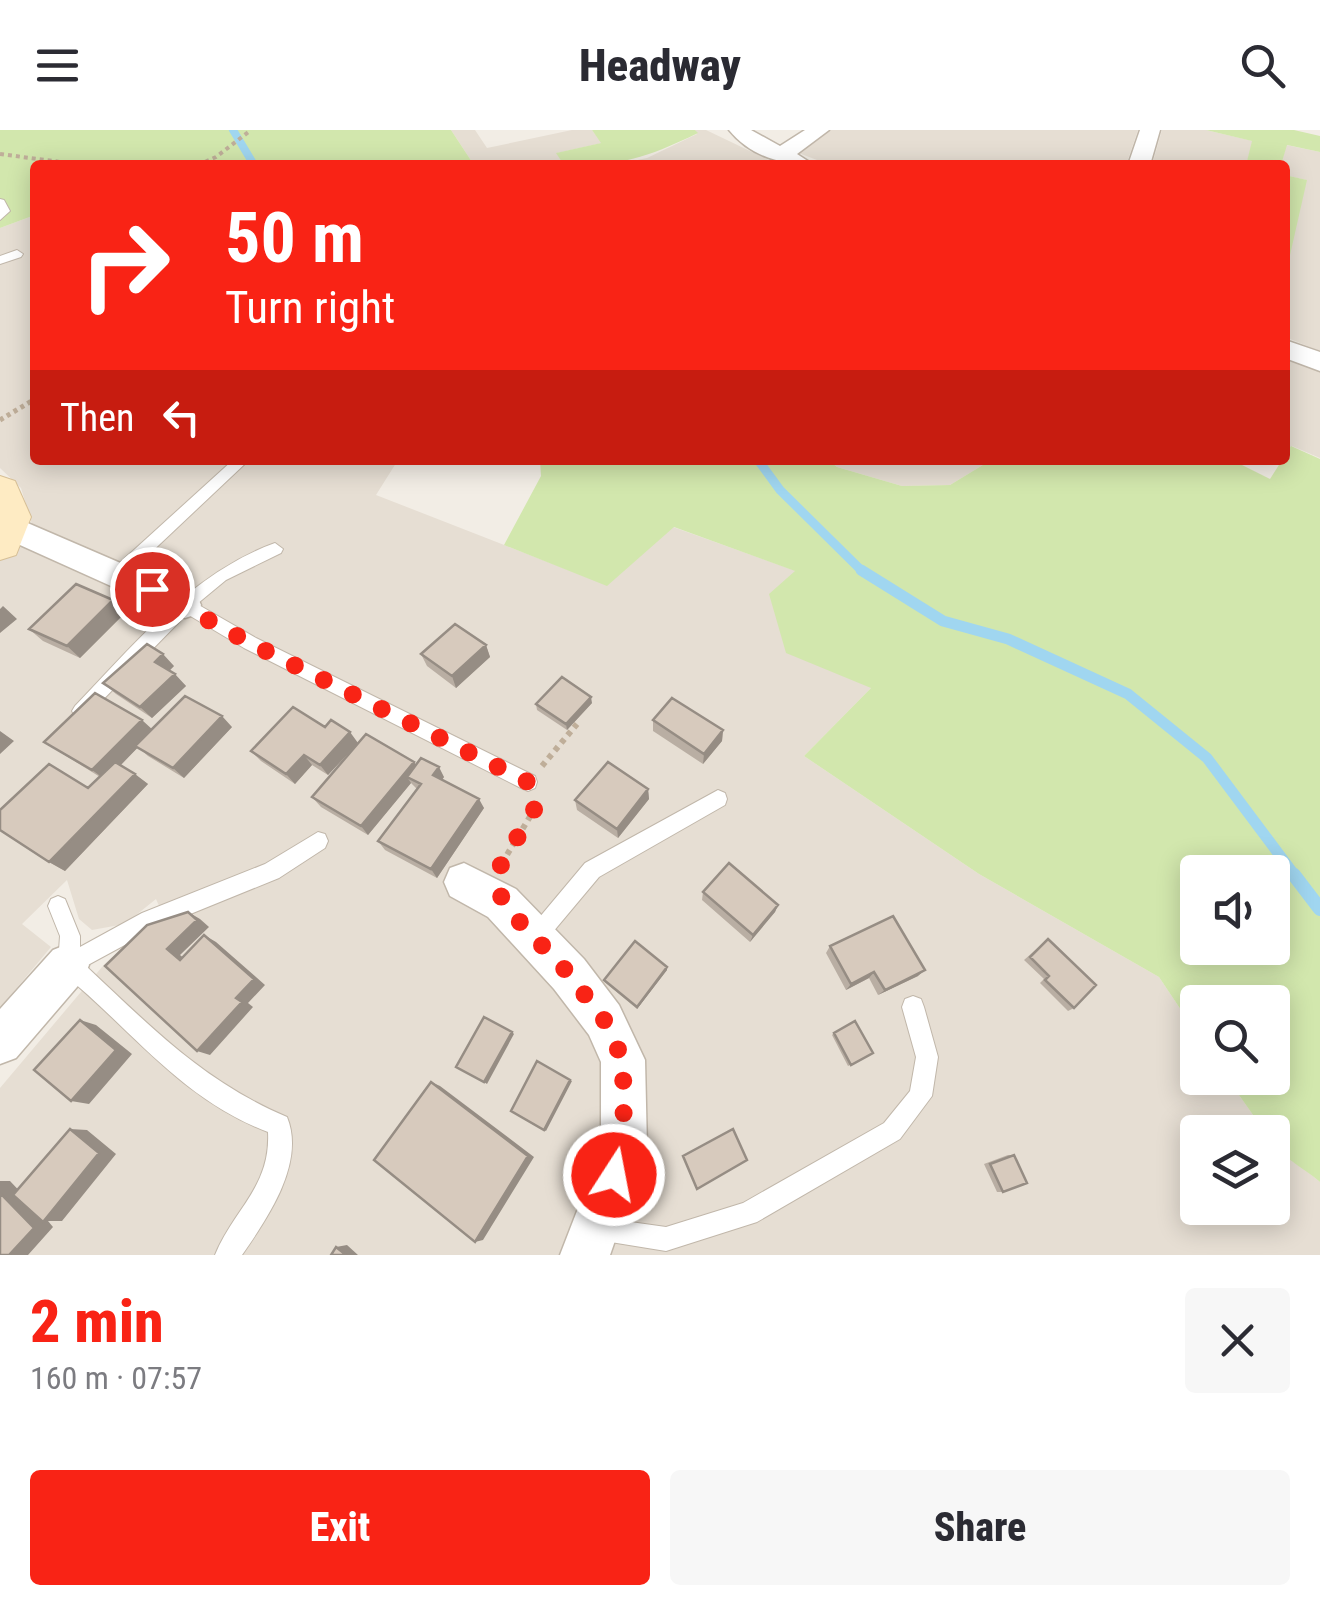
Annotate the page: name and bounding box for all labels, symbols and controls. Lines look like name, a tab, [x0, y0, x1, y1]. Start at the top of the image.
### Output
icon: menu	[30, 38, 85, 93]
icon: search	[1235, 38, 1290, 93]
text: Headway	[579, 39, 741, 92]
text: 50 m	[225, 197, 364, 279]
icon: right	[60, 200, 190, 330]
text: Turn right	[225, 281, 395, 334]
icon: left	[154, 390, 209, 445]
text: Then	[60, 396, 134, 440]
pin	[110, 547, 195, 632]
icon: arrive	[125, 562, 180, 617]
map controls	[1180, 855, 1290, 1225]
button: sound	[1180, 855, 1290, 965]
button: search	[1180, 985, 1290, 1095]
button: layers	[1180, 1115, 1290, 1225]
position arrow	[562, 1123, 666, 1227]
text: 2 min	[30, 1286, 164, 1357]
button: close	[1185, 1288, 1290, 1393]
text: 160 m · 07:57	[30, 1359, 202, 1397]
button: Exit	[30, 1470, 650, 1585]
button: Share	[670, 1470, 1290, 1585]

